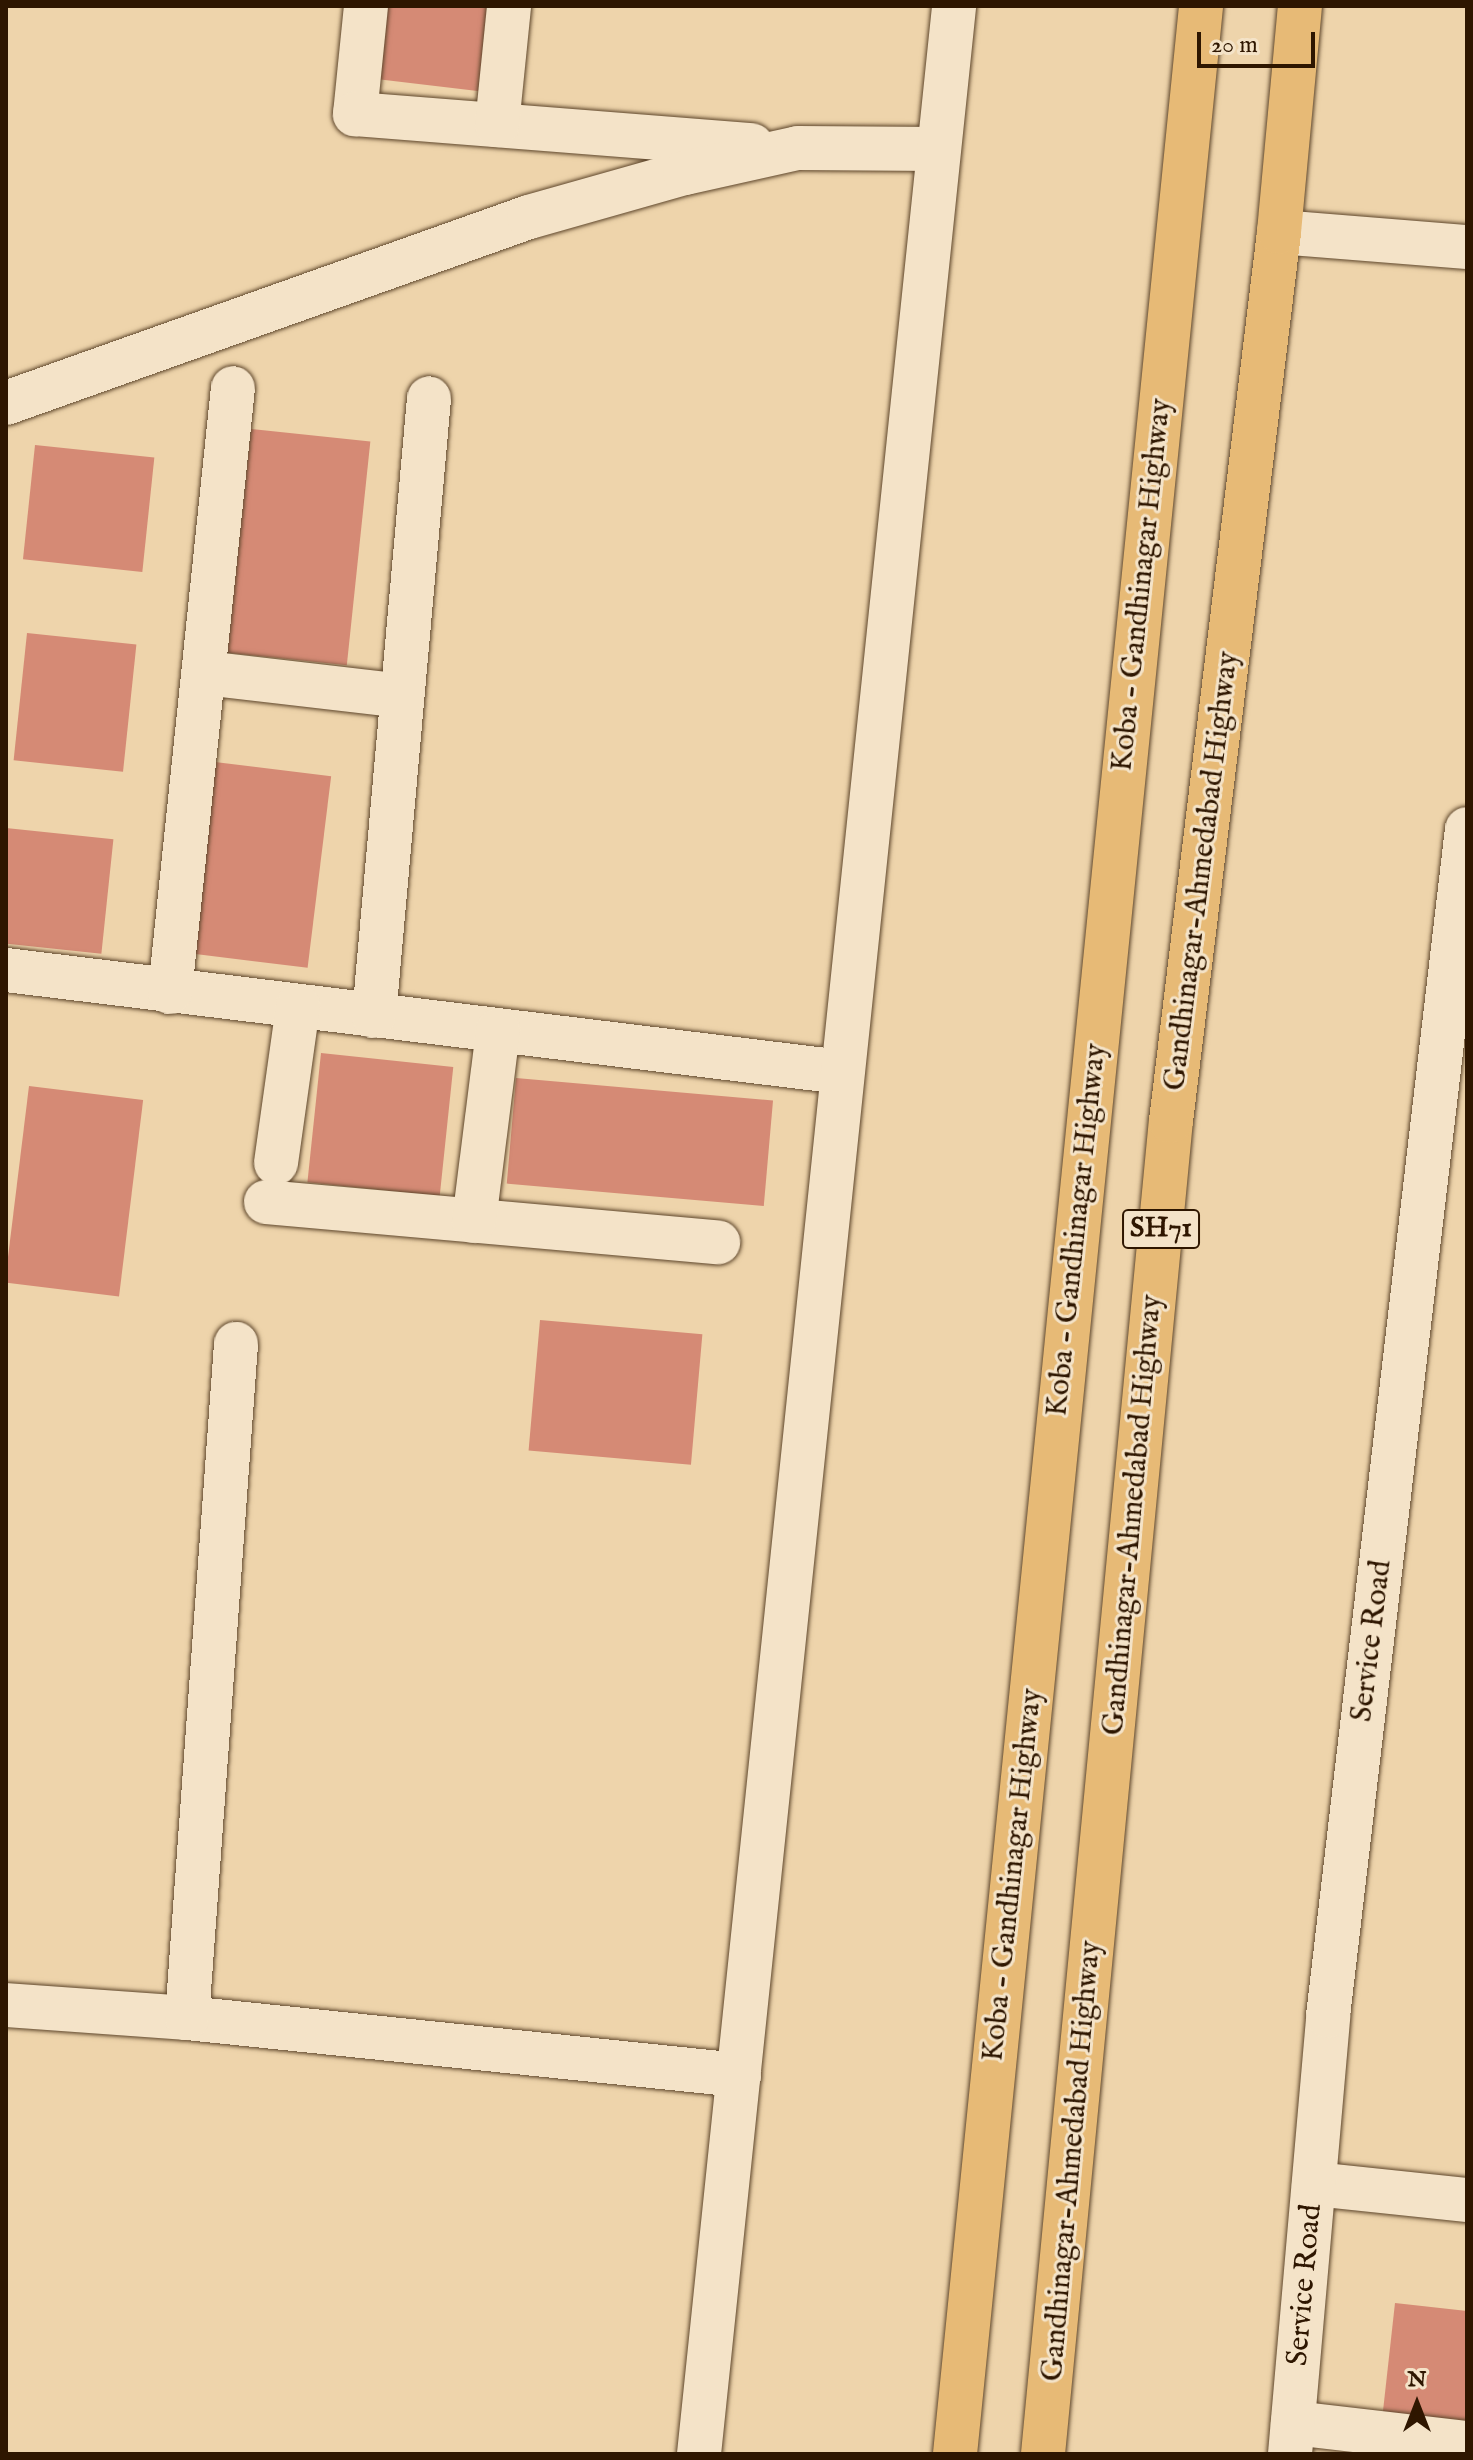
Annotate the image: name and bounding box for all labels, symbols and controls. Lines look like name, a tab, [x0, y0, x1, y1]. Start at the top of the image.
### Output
scale bar	[1201, 16, 1319, 66]
text: 20 m	[1211, 30, 1258, 61]
street label: Koba - Gandhinagar Highway	[1104, 397, 1180, 773]
street label: Gandhinagar-Ahmedabad Highway	[1157, 649, 1247, 1093]
street label: Koba - Gandhinagar Highway	[1039, 1042, 1115, 1418]
road number: SH71	[1121, 1205, 1201, 1253]
street label: Gandhinagar-Ahmedabad Highway	[1096, 1293, 1170, 1737]
street label: Service Road	[1344, 1558, 1400, 1724]
street label: Koba - Gandhinagar Highway	[975, 1687, 1051, 2063]
street label: Gandhinagar-Ahmedabad Highway	[1035, 1939, 1109, 2383]
street label: Service Road	[1280, 2203, 1330, 2367]
north arrow	[1377, 2364, 1457, 2444]
text: N	[1407, 2366, 1427, 2394]

